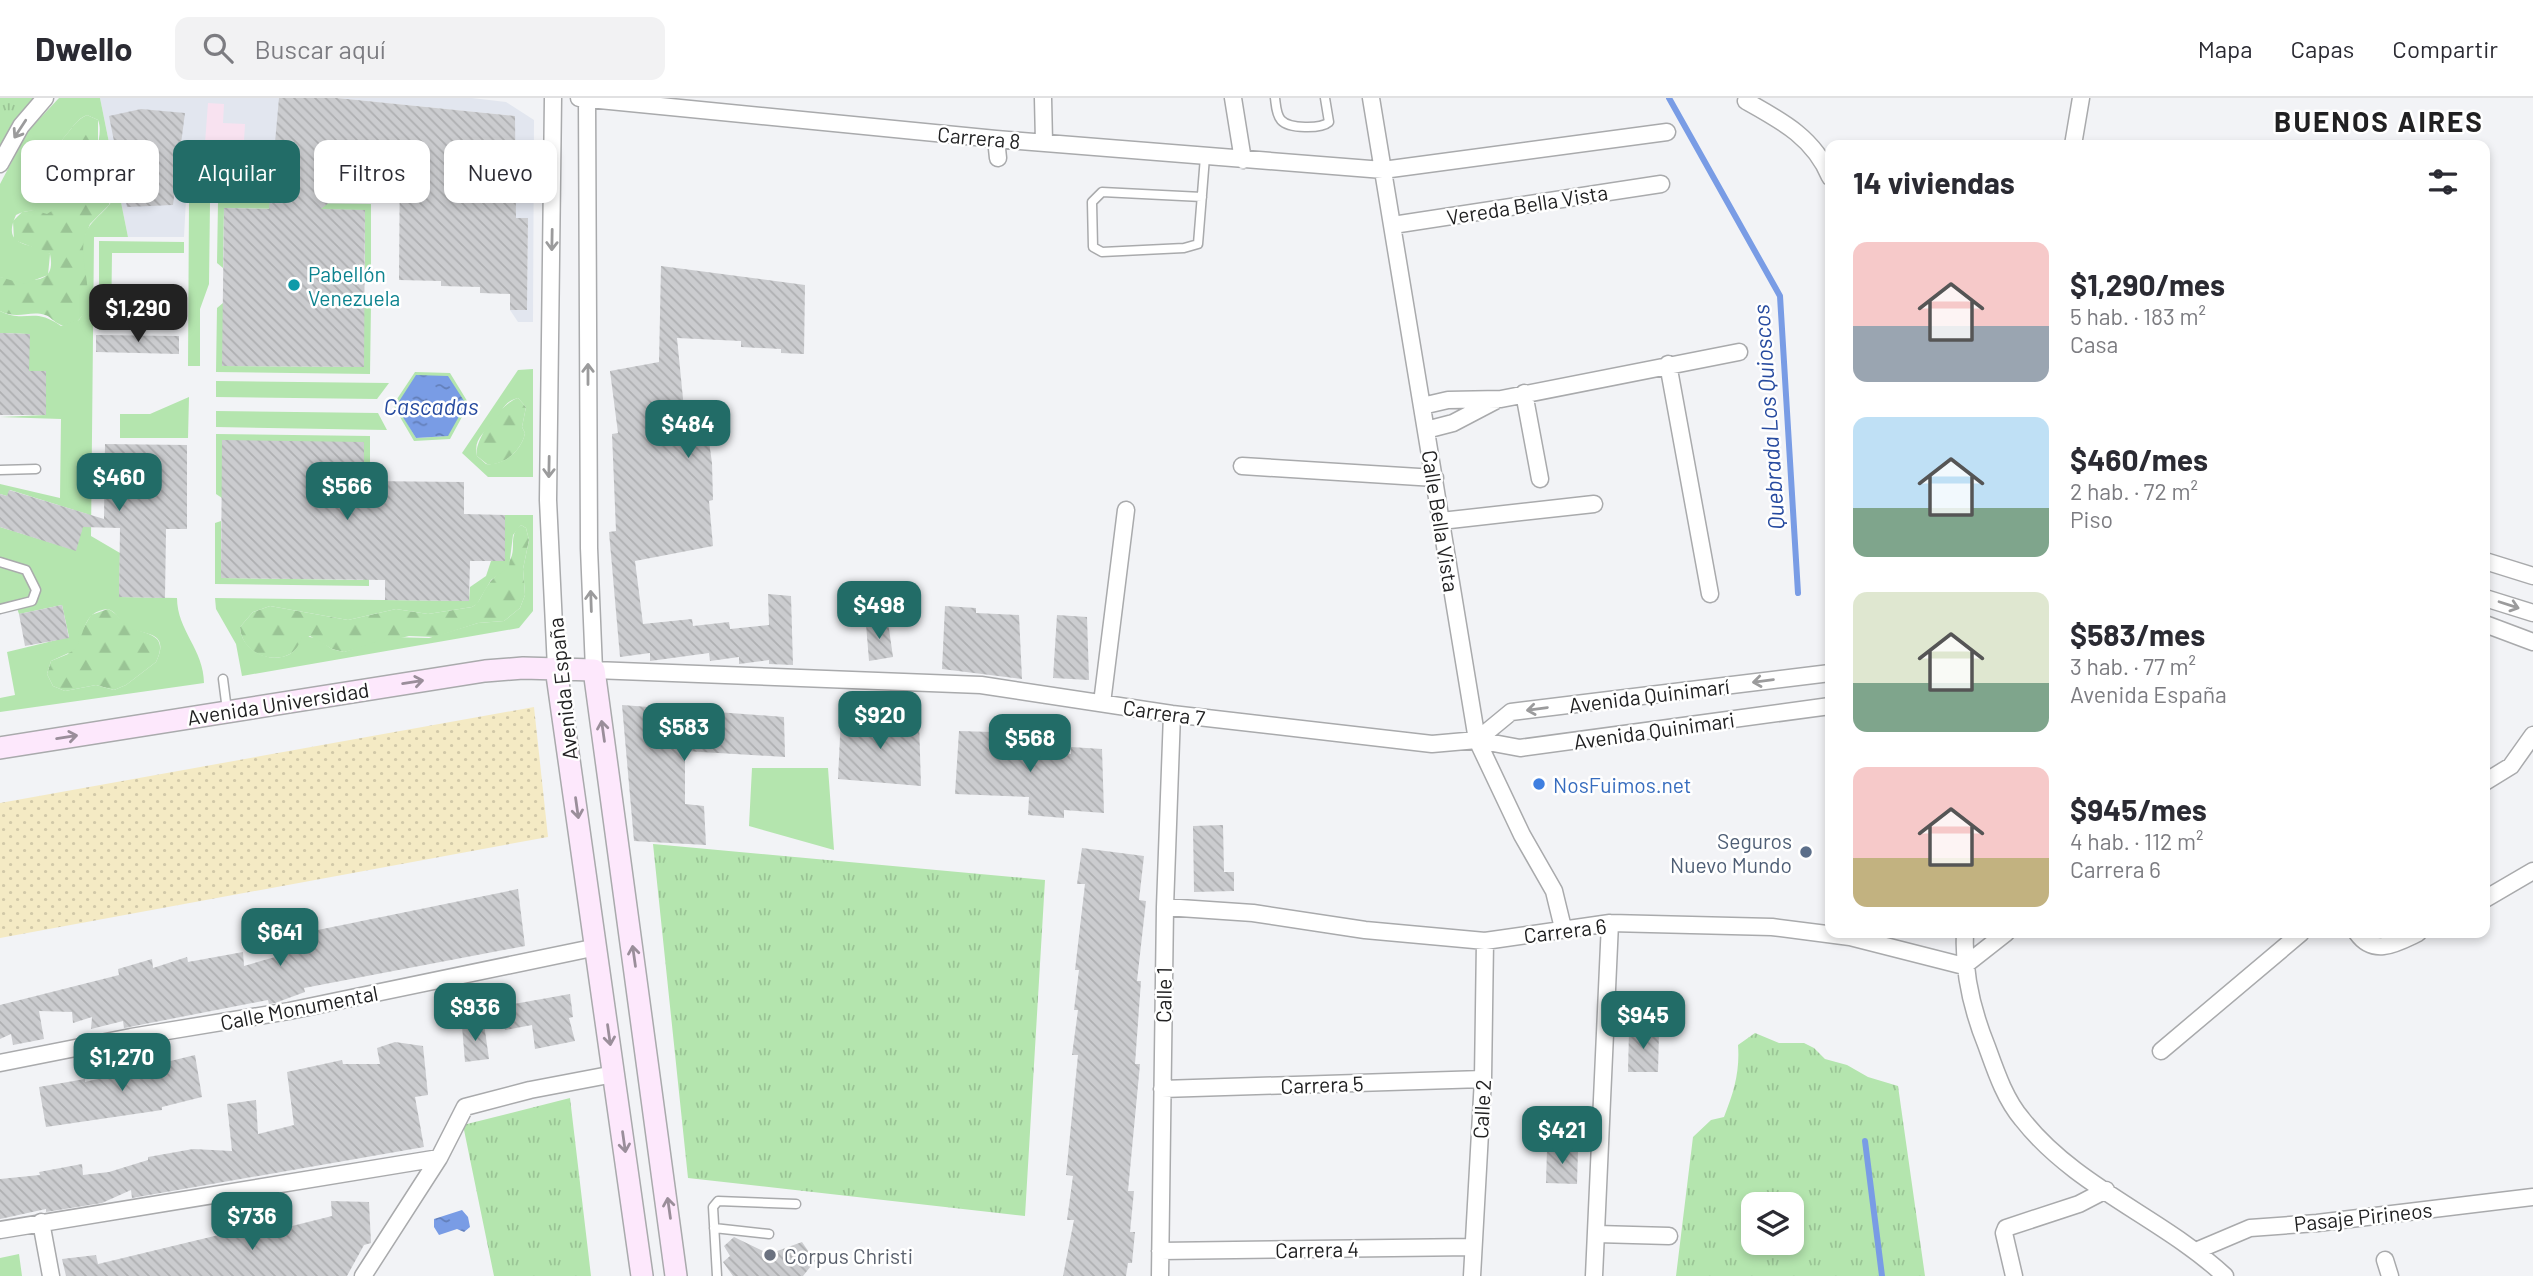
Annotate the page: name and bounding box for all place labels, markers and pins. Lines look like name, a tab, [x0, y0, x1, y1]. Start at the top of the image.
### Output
place label: Pabellón Venezuela	[308, 261, 400, 310]
marker: Pabellón Venezuela	[286, 277, 302, 293]
pin: $1,290	[81, 285, 195, 344]
pin: $484	[647, 400, 729, 460]
pin: $460	[78, 454, 160, 513]
pin: $566	[306, 462, 388, 522]
pin: $498	[838, 582, 920, 641]
pin: $920	[839, 692, 921, 751]
pin: $583	[643, 704, 725, 763]
pin: $568	[989, 714, 1071, 774]
place label: NosFuimos.net	[1553, 772, 1691, 797]
marker: NosFuimos.net	[1531, 776, 1547, 792]
place label: Seguros Nuevo Mundo	[1670, 828, 1792, 877]
marker: Seguros Nuevo Mundo	[1798, 844, 1814, 860]
pin: $641	[239, 908, 321, 968]
pin: $936	[434, 984, 516, 1043]
pin: $945	[1602, 992, 1684, 1051]
pin: $1,270	[65, 1034, 179, 1093]
pin: $421	[1521, 1107, 1603, 1166]
pin: $736	[211, 1192, 293, 1252]
place label: Corpus Christi	[784, 1243, 913, 1268]
marker: Corpus Christi	[762, 1247, 778, 1263]

